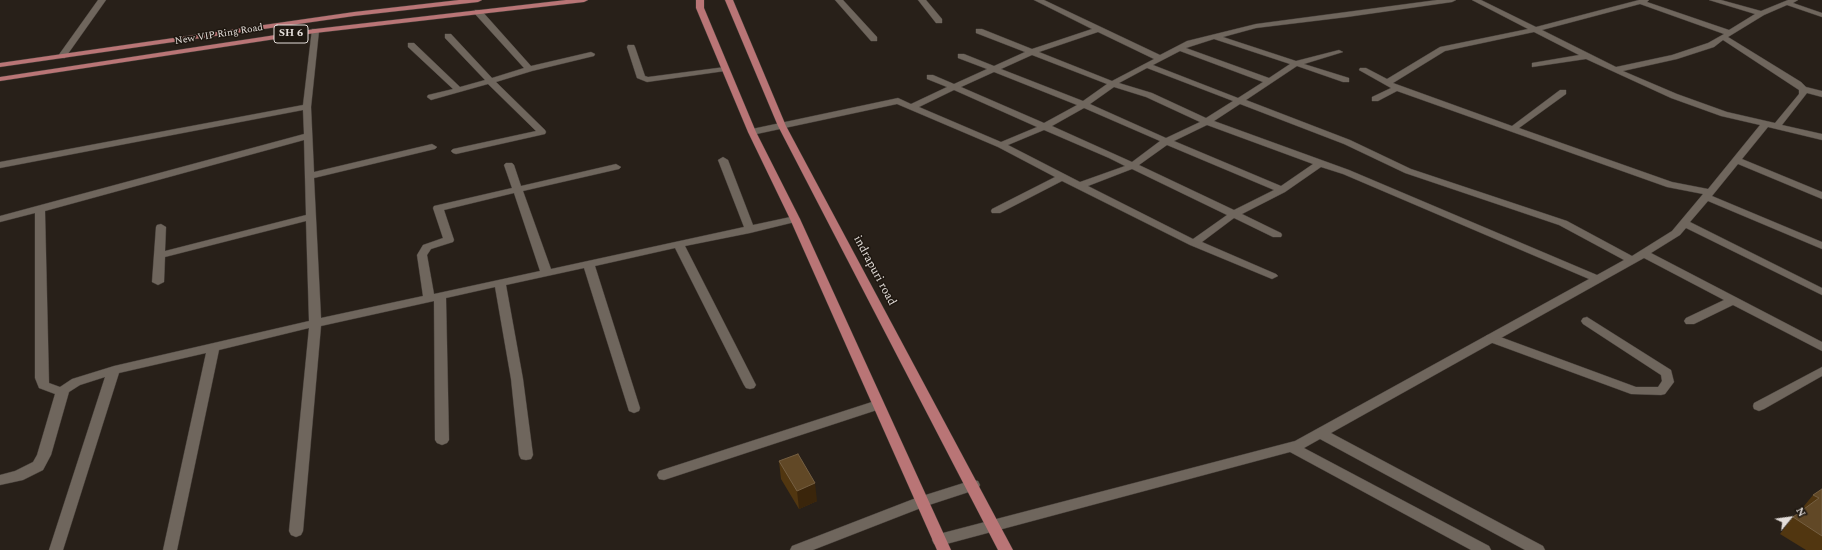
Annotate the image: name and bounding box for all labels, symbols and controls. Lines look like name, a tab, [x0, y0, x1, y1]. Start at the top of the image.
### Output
street label: New VIP Ring Road	[174, 22, 264, 48]
road number: SH 6	[274, 25, 308, 43]
street label: indrapuri road	[850, 234, 898, 308]
north arrow	[1770, 498, 1810, 538]
text: N	[1791, 504, 1811, 520]

